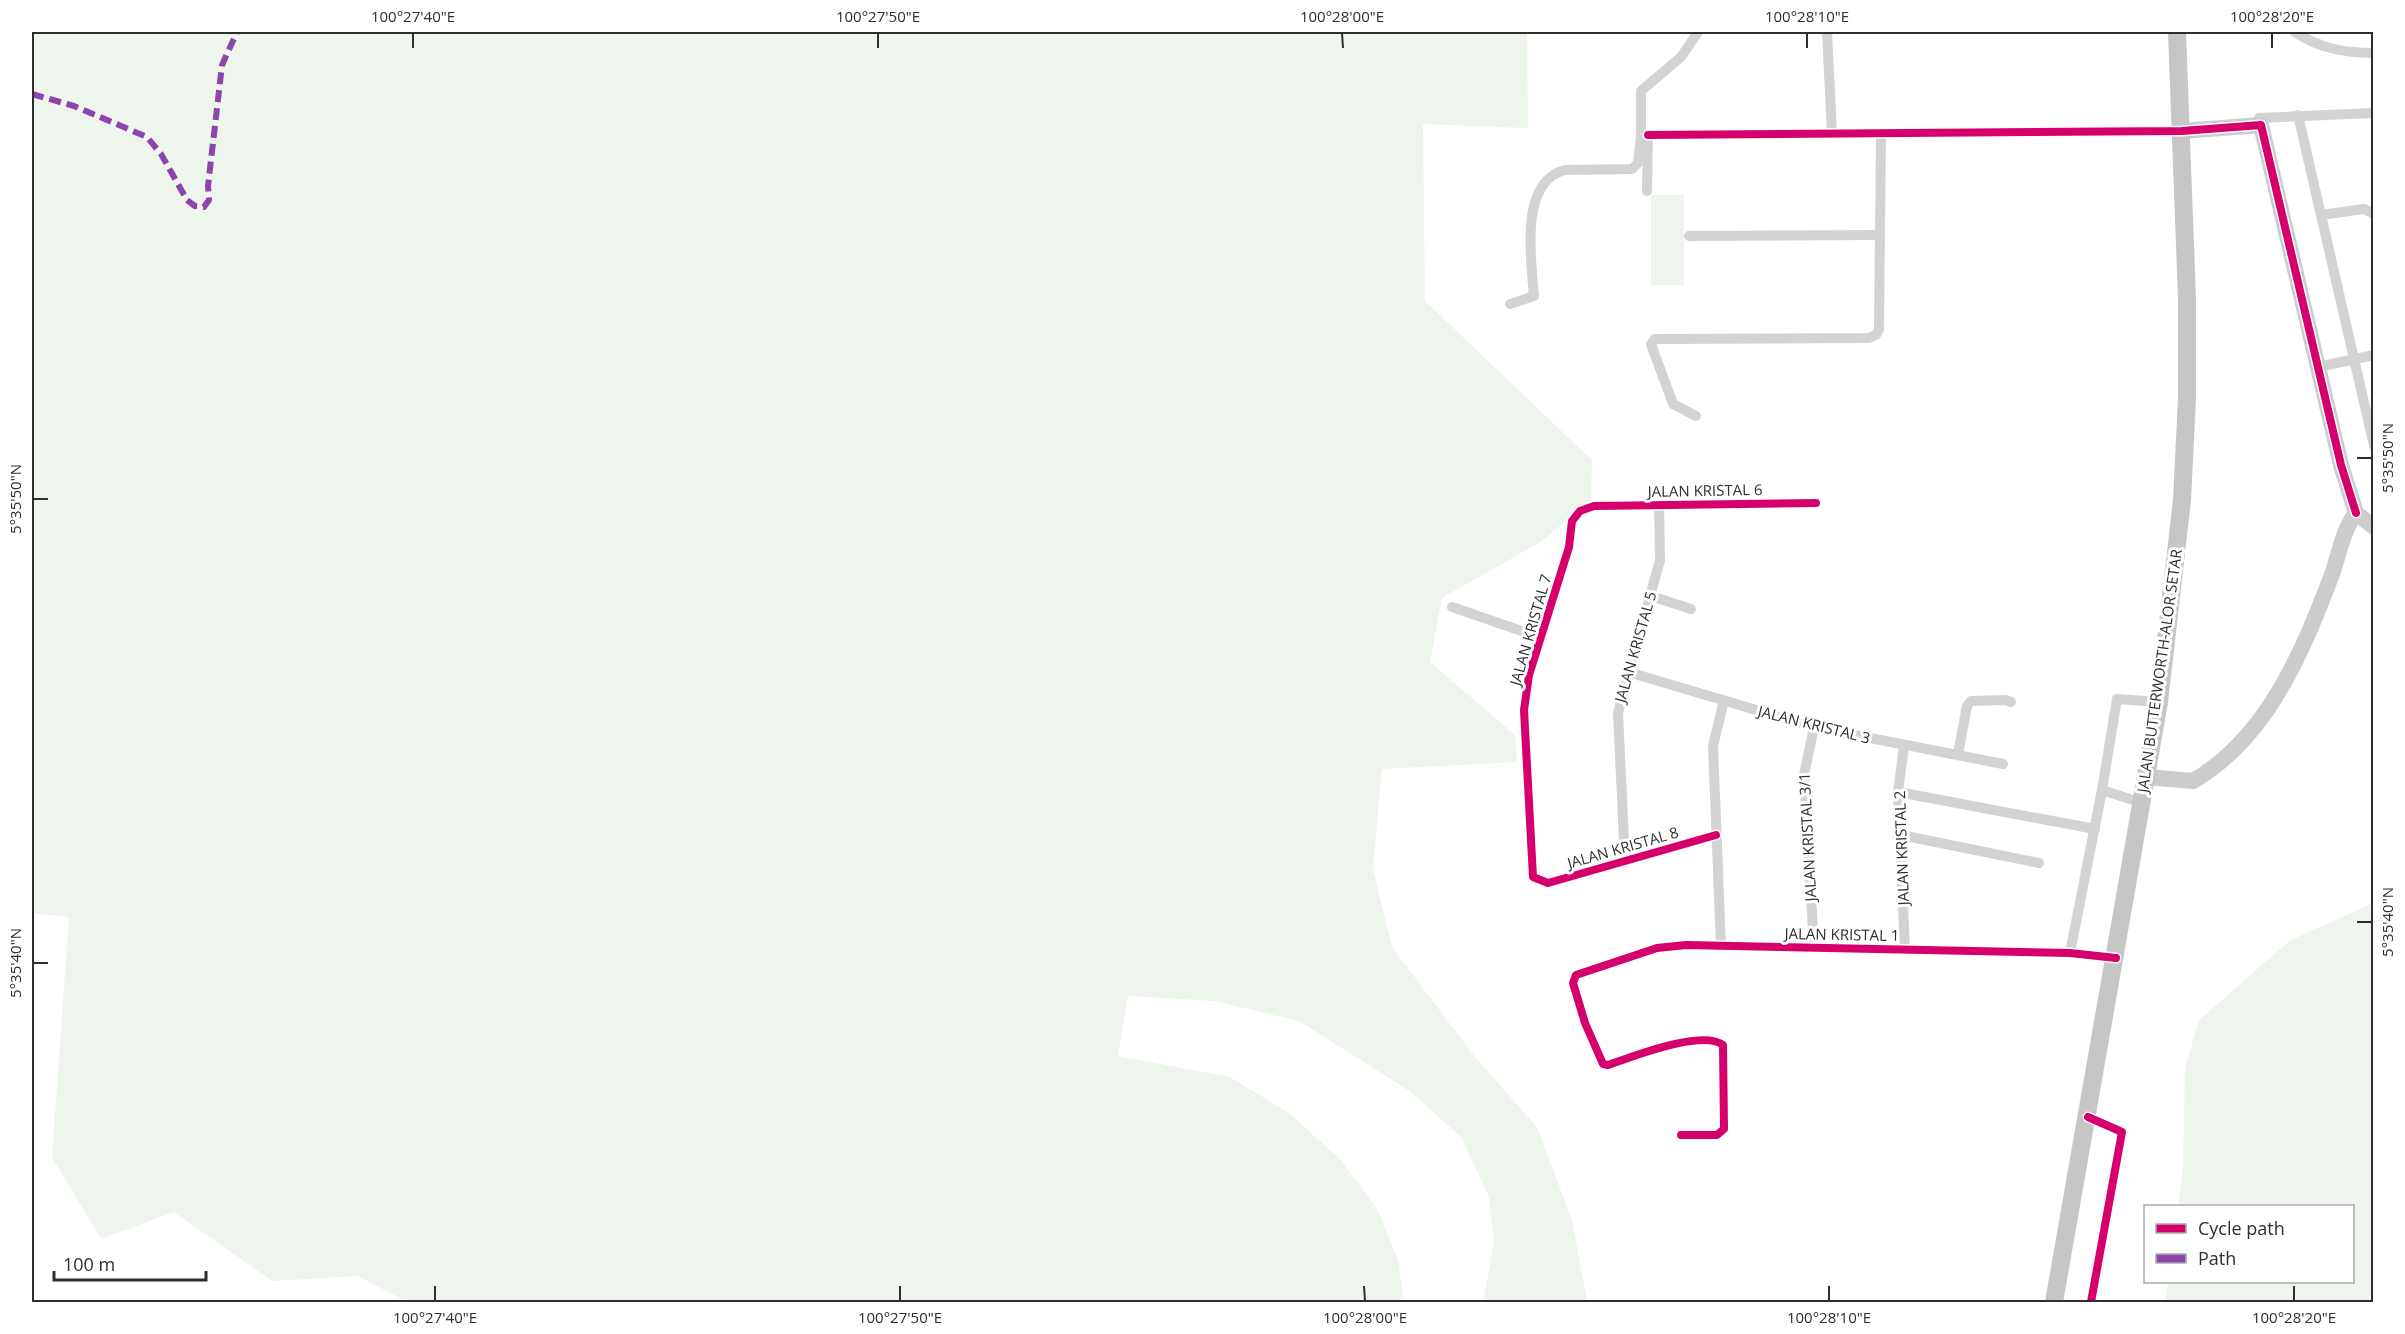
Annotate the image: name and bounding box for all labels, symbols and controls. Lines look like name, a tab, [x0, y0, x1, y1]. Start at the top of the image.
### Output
text: 100°27'40"E	[371, 6, 455, 26]
text: 100°27'50"E	[836, 6, 920, 26]
text: 100°28'00"E	[1300, 6, 1384, 26]
text: 100°28'10"E	[1765, 6, 1849, 26]
text: 100°28'20"E	[2230, 6, 2314, 26]
text: 5°35'50"N	[2377, 423, 2397, 493]
text: 5°35'50"N	[5, 464, 25, 534]
street label: JALAN KRISTAL 6	[1645, 479, 1763, 501]
street label: JALAN BUTTERWORTH-ALOR SETAR	[2132, 547, 2186, 796]
street label: JALAN KRISTAL 7	[1504, 572, 1555, 690]
street label: JALAN KRISTAL 5	[1609, 589, 1660, 707]
street label: JALAN KRISTAL 3	[1754, 700, 1872, 748]
street label: JALAN KRISTAL 3/1	[1794, 772, 1820, 904]
street label: JALAN KRISTAL 2	[1889, 790, 1913, 908]
street label: JALAN KRISTAL 8	[1563, 822, 1681, 873]
text: 5°35'40"N	[2377, 887, 2397, 957]
street label: JALAN KRISTAL 1	[1782, 923, 1900, 945]
text: 5°35'40"N	[5, 928, 25, 998]
legend	[2144, 1205, 2354, 1283]
text: Cycle path	[2198, 1216, 2285, 1240]
scale bar	[54, 1244, 206, 1282]
text: Path	[2198, 1246, 2236, 1270]
text: 100 m	[63, 1252, 115, 1276]
text: 100°27'40"E	[393, 1307, 477, 1327]
text: 100°27'50"E	[858, 1307, 942, 1327]
text: 100°28'00"E	[1323, 1307, 1407, 1327]
text: 100°28'10"E	[1787, 1307, 1871, 1327]
text: 100°28'20"E	[2252, 1307, 2336, 1327]

